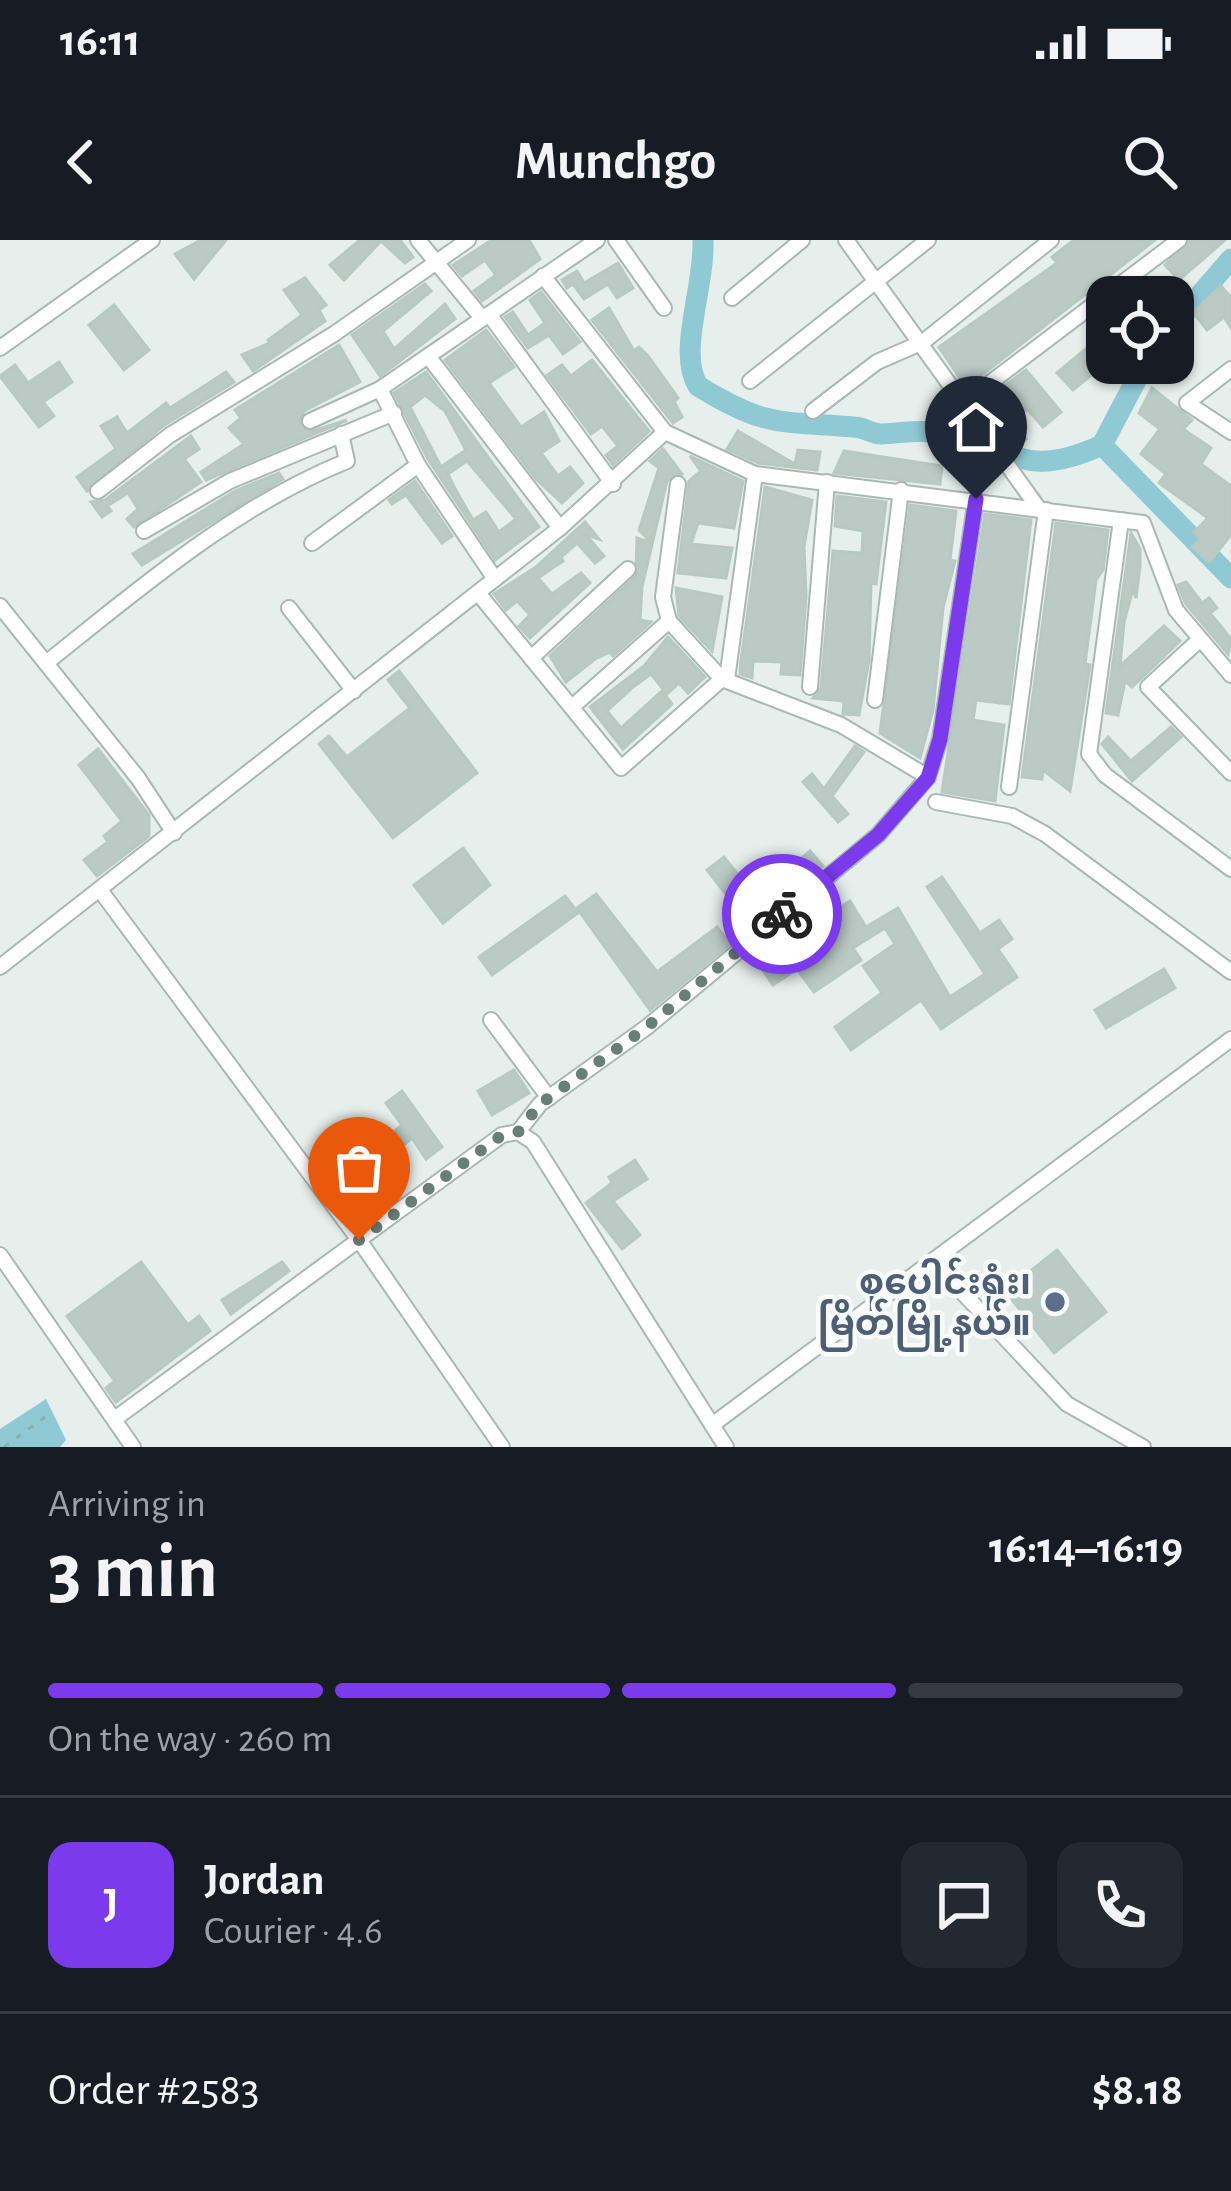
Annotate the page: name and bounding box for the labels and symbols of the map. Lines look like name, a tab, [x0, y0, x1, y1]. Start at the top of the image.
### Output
pin	[925, 376, 1027, 499]
courier	[722, 854, 842, 974]
pin	[308, 1117, 410, 1240]
place label: စုပေါင်းရုံး၊ မြိတ်မြို့နယ်။	[818, 1257, 1031, 1352]
marker: စုပေါင်းရုံး၊ မြိတ်မြို့နယ်။	[1042, 1289, 1068, 1315]

